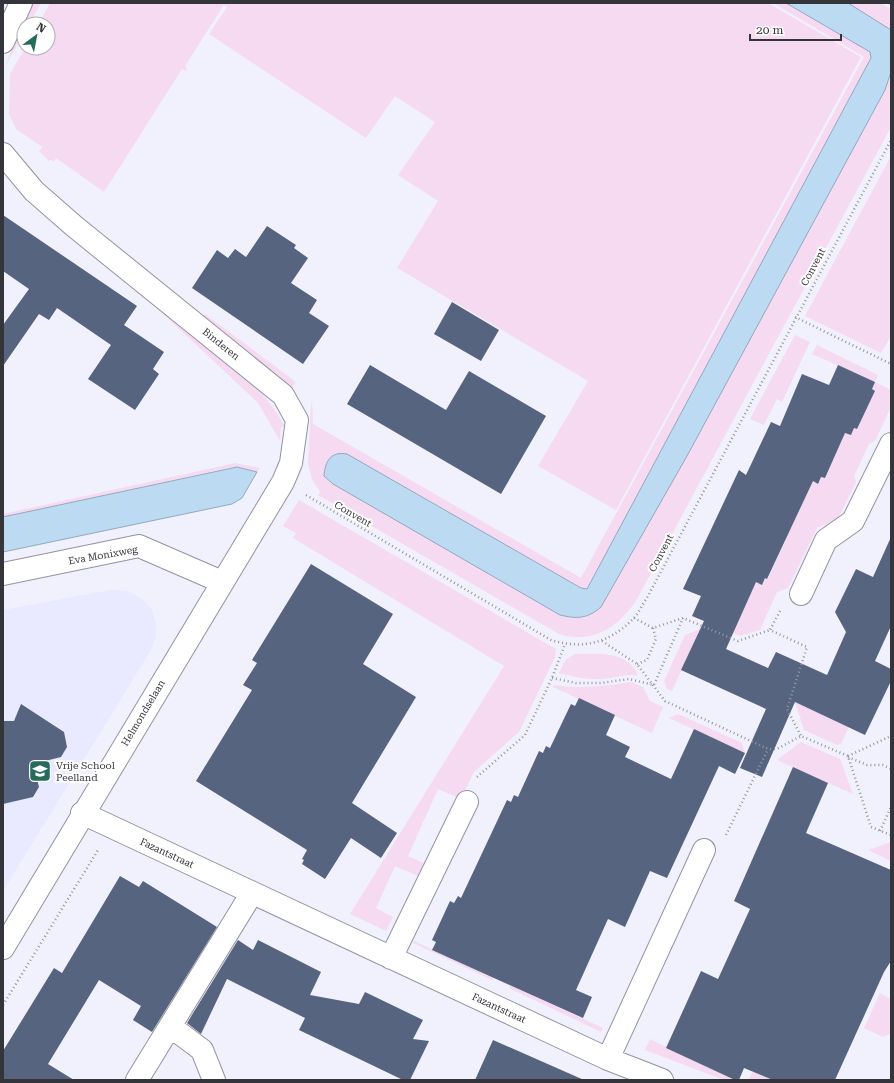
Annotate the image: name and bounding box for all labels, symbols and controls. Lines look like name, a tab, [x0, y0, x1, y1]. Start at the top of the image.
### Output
north arrow	[16, 16, 56, 56]
scale bar	[750, 16, 841, 42]
text: N	[34, 20, 49, 36]
text: 20 m	[756, 23, 783, 37]
street label: Convent	[799, 246, 828, 288]
street label: Binderen	[200, 326, 242, 363]
street label: Convent	[333, 499, 374, 529]
street label: Convent	[647, 532, 676, 574]
street label: Eva Monixweg	[67, 543, 139, 567]
street label: Helmondselaan	[119, 677, 167, 748]
school or university icon: Vrije School Peelland	[27, 758, 53, 784]
place label: Vrije School Peelland	[56, 760, 115, 783]
street label: Fazantstraat	[138, 836, 196, 870]
street label: Fazantstraat	[470, 991, 528, 1025]

